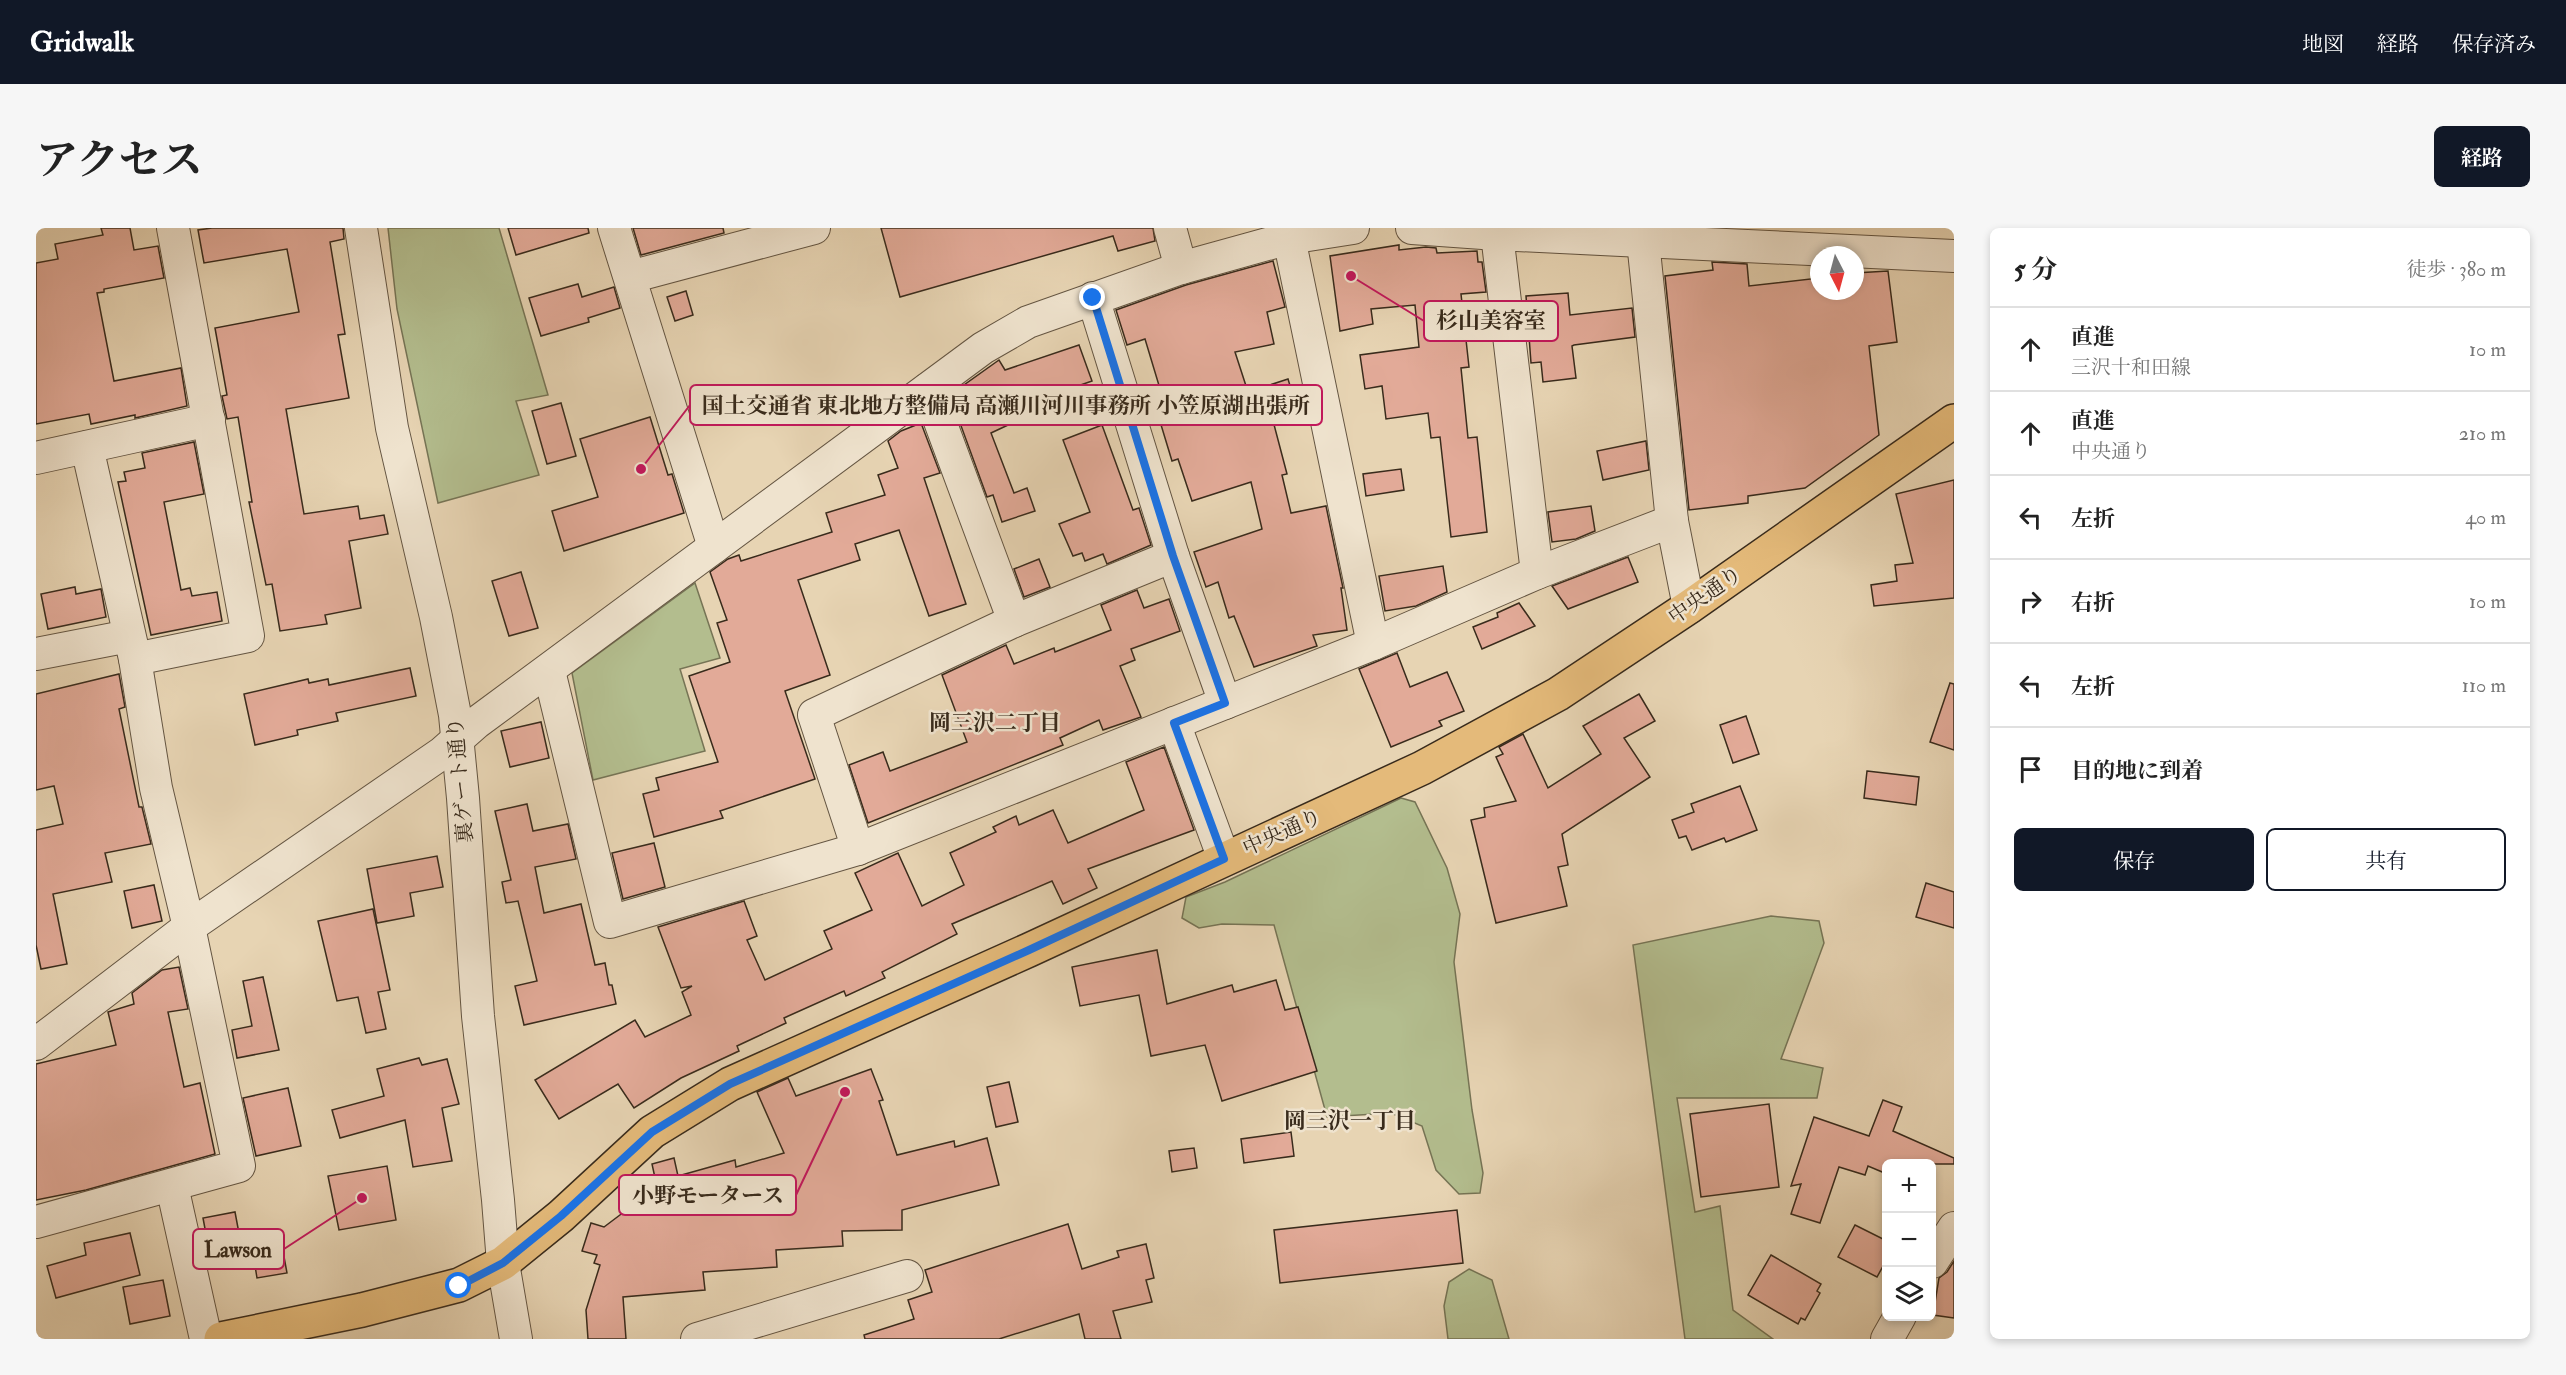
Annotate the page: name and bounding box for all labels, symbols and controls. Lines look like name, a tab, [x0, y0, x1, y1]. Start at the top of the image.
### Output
text: Gridwalk	[30, 25, 134, 60]
text: 地図	[2302, 31, 2344, 58]
text: 経路	[2377, 31, 2419, 58]
text: 保存済み	[2452, 31, 2536, 58]
button: 経路	[2434, 126, 2530, 187]
text: アクセス	[36, 135, 203, 187]
north arrow	[1810, 246, 1864, 300]
text: 5 分	[2014, 254, 2057, 286]
text: 徒歩 · 380 m	[2407, 257, 2506, 282]
route end	[1079, 284, 1105, 310]
callout: 杉山美容室	[1424, 301, 1558, 341]
text: 杉山美容室	[1436, 307, 1546, 335]
text: 直進	[2071, 323, 2115, 351]
icon: ahead	[2014, 333, 2047, 366]
text: 10 m	[2469, 337, 2506, 362]
text: 三沢十和田線	[2071, 355, 2191, 380]
callout: 国土交通省 東北地方整備局 高瀬川河川事務所 小笠原湖出張所	[690, 385, 1322, 425]
text: 国土交通省 東北地方整備局 高瀬川河川事務所 小笠原湖出張所	[702, 392, 1310, 420]
text: 直進	[2071, 407, 2115, 435]
icon: ahead	[2014, 417, 2047, 450]
text: 210 m	[2459, 421, 2506, 446]
text: 中央通り	[2071, 439, 2151, 464]
icon: left	[2014, 501, 2047, 534]
text: 左折	[2071, 505, 2115, 533]
text: 40 m	[2465, 505, 2506, 530]
street label: 中央通り	[1663, 560, 1747, 631]
icon: right	[2014, 585, 2047, 618]
text: 右折	[2071, 589, 2115, 617]
text: 10 m	[2469, 589, 2506, 614]
icon: left	[2014, 669, 2047, 702]
text: 左折	[2071, 673, 2115, 701]
text: 110 m	[2462, 673, 2506, 698]
district label: 岡三沢二丁目	[929, 709, 1061, 737]
street label: 裏ゲート通り	[442, 716, 479, 844]
icon: arrive	[2014, 753, 2047, 786]
text: 目的地に到着	[2071, 757, 2203, 785]
street label: 中央通り	[1238, 803, 1326, 862]
button: 保存	[2014, 828, 2254, 891]
button: 共有	[2266, 828, 2506, 891]
district label: 岡三沢一丁目	[1284, 1107, 1416, 1135]
map controls	[1882, 1159, 1936, 1321]
button: +	[1882, 1159, 1936, 1213]
callout: 小野モータース	[619, 1175, 796, 1215]
text: 小野モータース	[632, 1182, 784, 1210]
button: −	[1882, 1213, 1936, 1267]
callout: Lawson	[193, 1229, 284, 1269]
text: Lawson	[204, 1236, 273, 1264]
button: layers	[1882, 1267, 1936, 1321]
route start	[445, 1272, 471, 1298]

